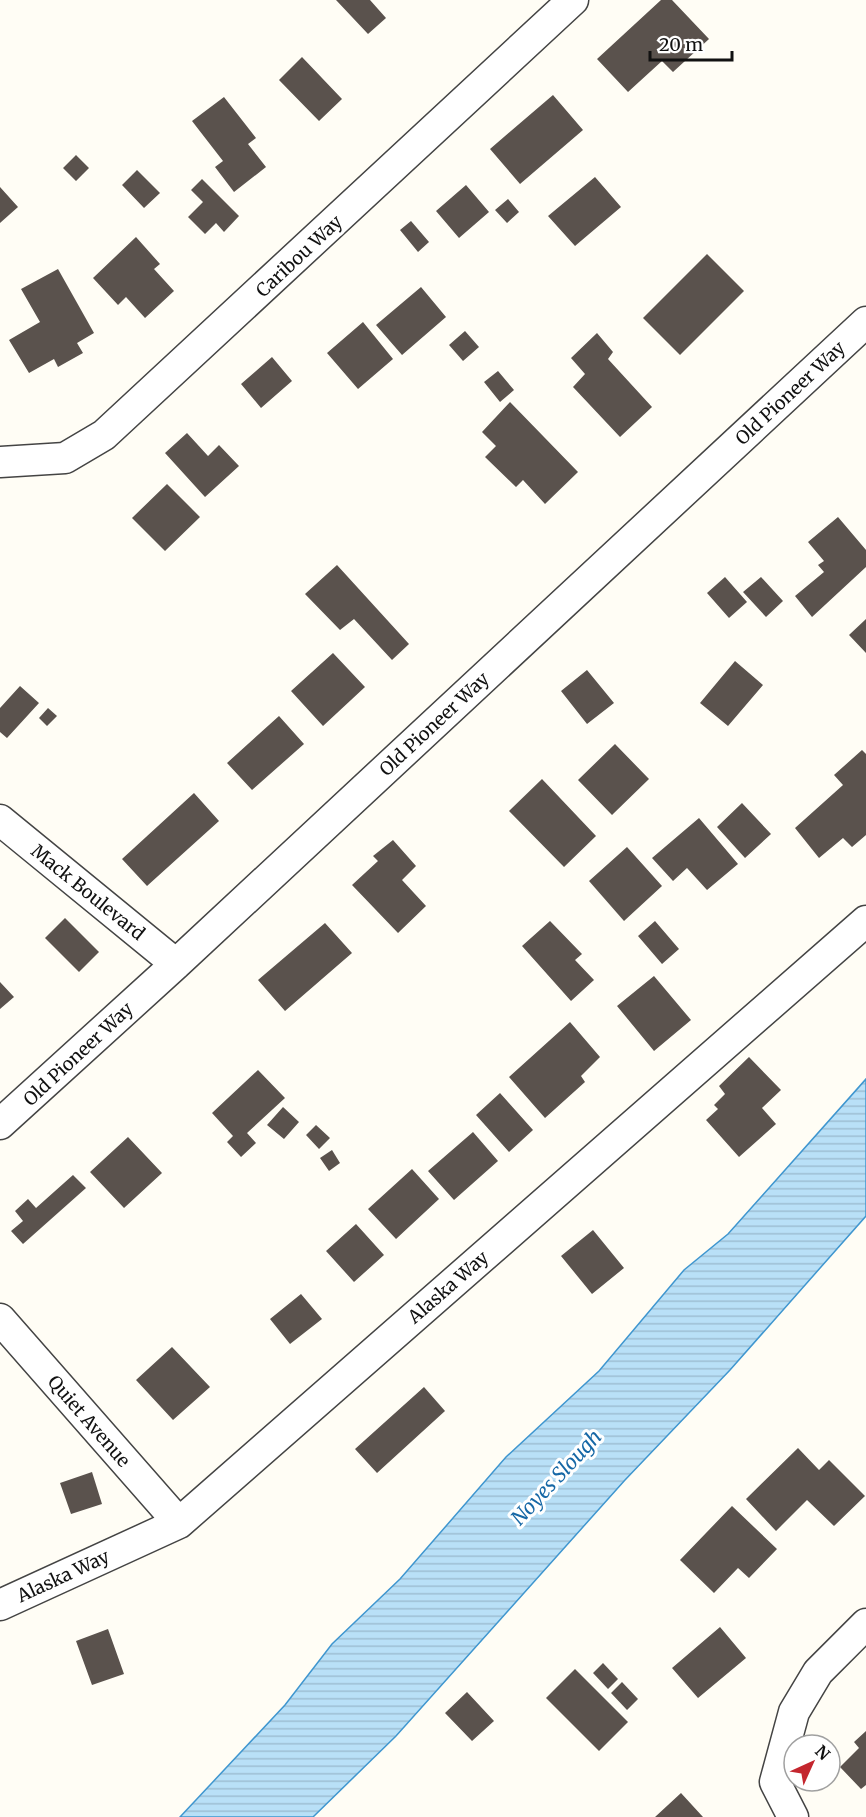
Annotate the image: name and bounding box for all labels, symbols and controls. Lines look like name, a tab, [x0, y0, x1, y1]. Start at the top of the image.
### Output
scale bar	[650, 24, 732, 62]
text: 20 m	[659, 33, 703, 56]
street label: Caribou Way	[251, 210, 347, 302]
street label: Old Pioneer Way	[730, 336, 850, 450]
street label: Old Pioneer Way	[374, 667, 494, 781]
street label: Mack Boulevard	[27, 839, 150, 945]
street label: Old Pioneer Way	[18, 997, 138, 1111]
street label: Alaska Way	[402, 1245, 493, 1329]
street label: Quiet Avenue	[43, 1370, 135, 1472]
water label: Noyes Slough	[505, 1424, 607, 1530]
street label: Alaska Way	[12, 1544, 113, 1608]
north arrow	[782, 1733, 842, 1793]
text: N	[811, 1741, 834, 1764]

